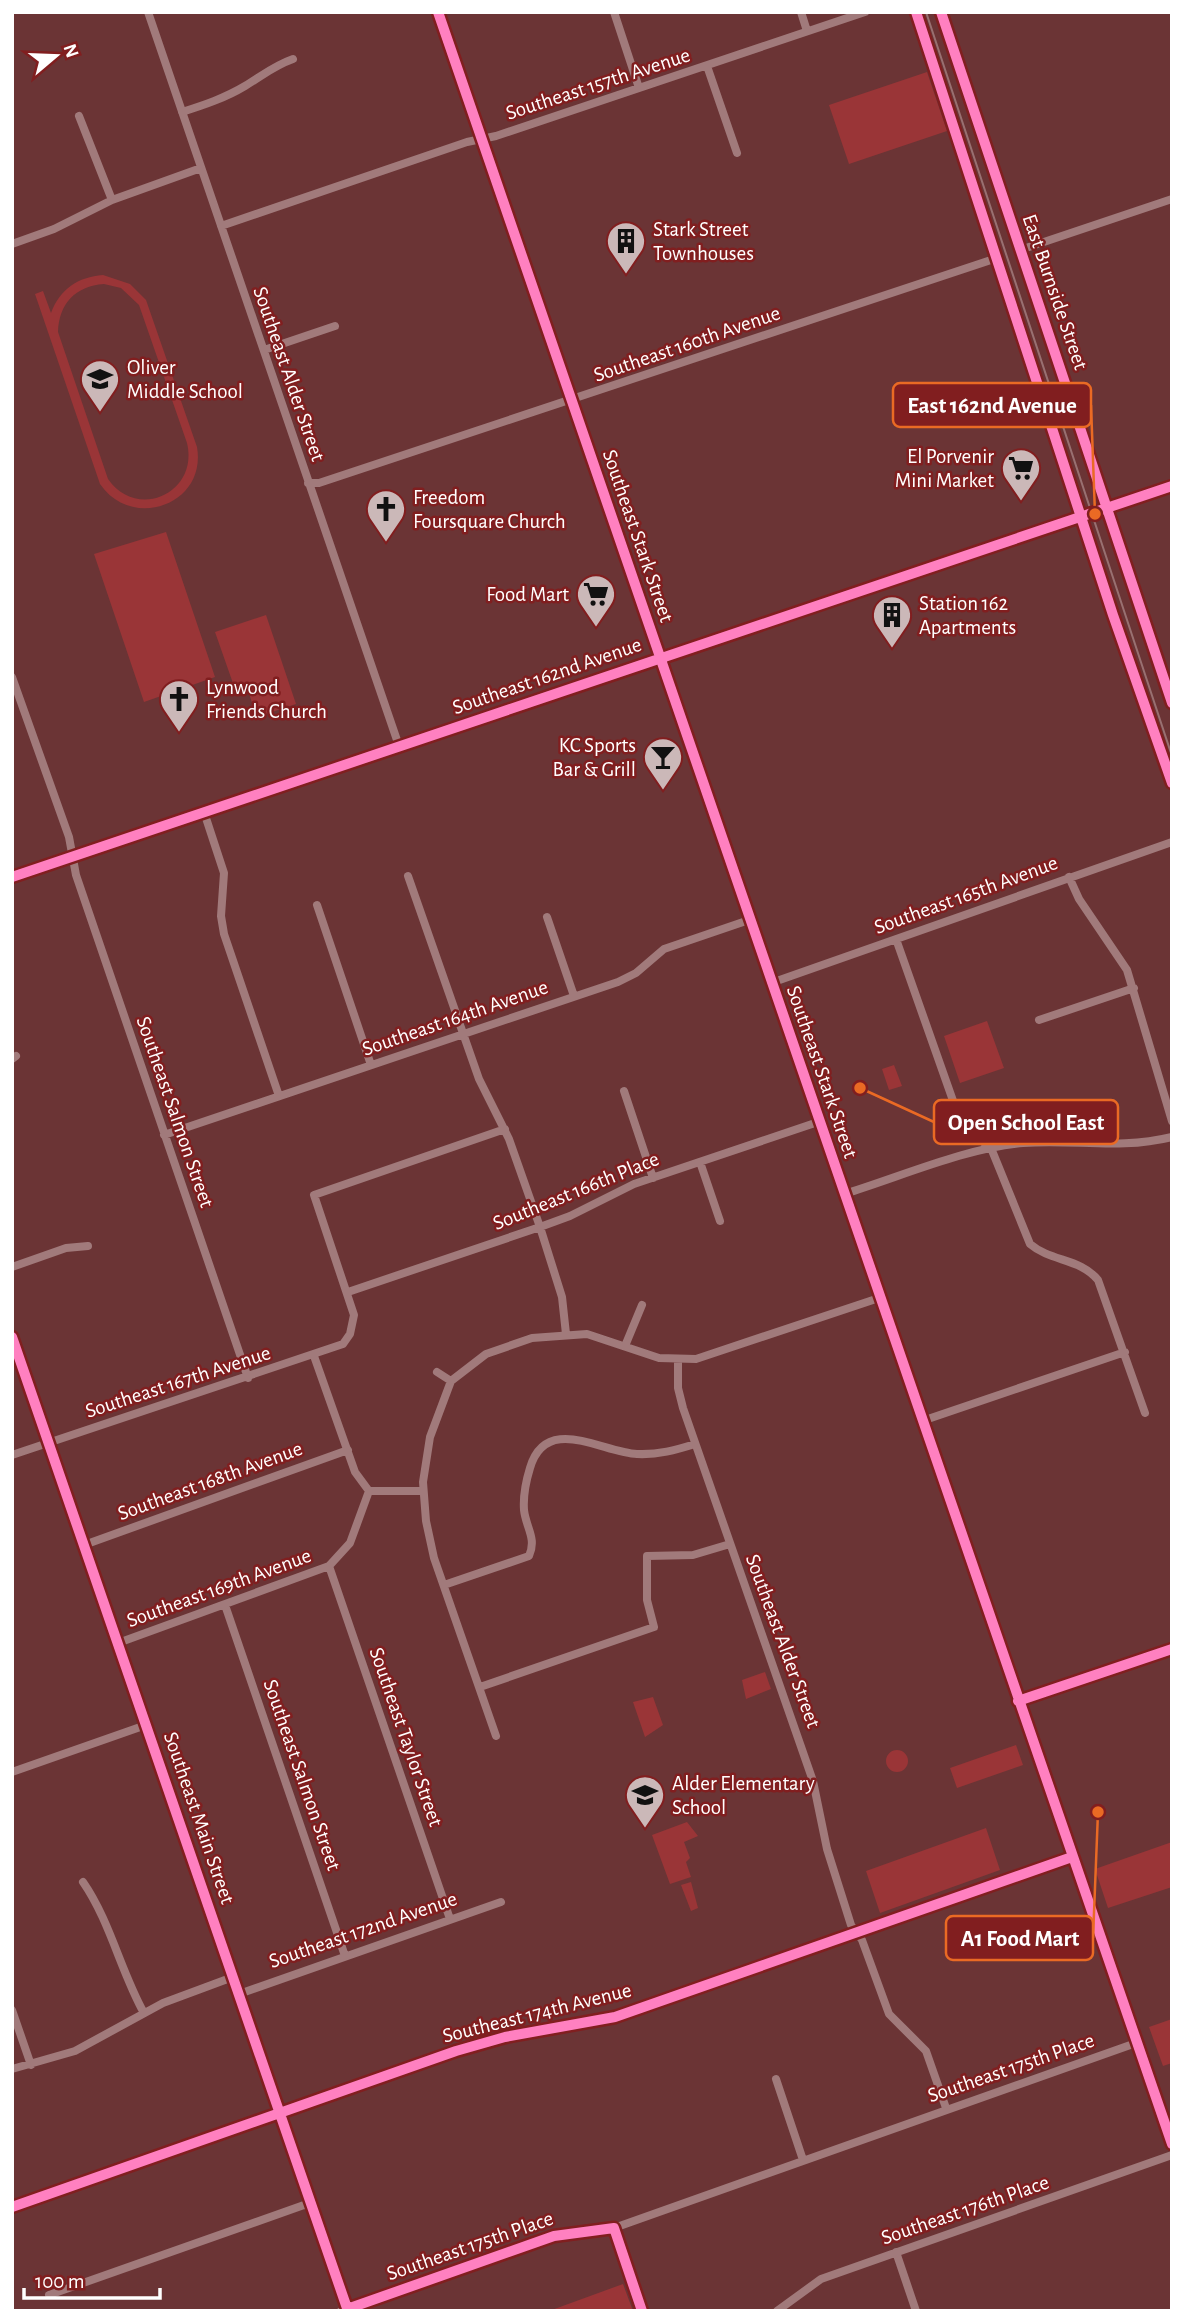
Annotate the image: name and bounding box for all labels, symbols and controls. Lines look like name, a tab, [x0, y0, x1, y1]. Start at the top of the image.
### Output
north arrow	[21, 21, 91, 91]
text: N	[60, 42, 82, 60]
street label: Southeast 157th Avenue	[503, 44, 693, 124]
street label: East Burnside Street	[1019, 211, 1092, 373]
place label: Stark Street Townhouses	[653, 219, 754, 264]
building icon: Stark Street Townhouses	[605, 220, 647, 275]
street label: Southeast Alder Street	[249, 284, 329, 464]
street label: Southeast 160th Avenue	[591, 302, 783, 386]
place label: Oliver Middle School	[127, 357, 243, 402]
school or university icon: Oliver Middle School	[79, 358, 121, 413]
callout: East 162nd Avenue	[893, 383, 1091, 427]
text: East 162nd Avenue	[907, 395, 1077, 418]
place label: El Porvenir Mini Market	[895, 446, 994, 491]
street label: Southeast Stark Street	[599, 447, 677, 625]
supermarket icon: El Porvenir Mini Market	[1000, 447, 1042, 502]
place label: Freedom Foursquare Church	[413, 487, 566, 532]
church icon: Freedom Foursquare Church	[365, 488, 407, 543]
supermarket icon: Food Mart	[575, 573, 617, 628]
place label: Food Mart	[486, 584, 569, 605]
place label: Station 162 Apartments	[919, 593, 1016, 638]
building icon: Station 162 Apartments	[871, 594, 913, 649]
street label: Southeast 162nd Avenue	[450, 634, 644, 718]
place label: Lynwood Friends Church	[206, 677, 327, 722]
church icon: Lynwood Friends Church	[158, 678, 200, 733]
place label: KC Sports Bar & Grill	[553, 735, 636, 780]
bar icon: KC Sports Bar & Grill	[642, 736, 684, 791]
street label: Southeast 165th Avenue	[871, 852, 1061, 938]
street label: Southeast 164th Avenue	[359, 976, 551, 1060]
street label: Southeast Stark Street	[783, 983, 861, 1161]
street label: Southeast Salmon Street	[132, 1014, 218, 1210]
callout: Open School East	[934, 1100, 1118, 1144]
text: Open School East	[948, 1112, 1105, 1135]
street label: Southeast 166th Place	[490, 1148, 662, 1234]
street label: Southeast 167th Avenue	[83, 1342, 273, 1422]
street label: Southeast 168th Avenue	[115, 1438, 305, 1524]
street label: Southeast 169th Avenue	[124, 1545, 314, 1631]
street label: Southeast Alder Street	[742, 1551, 824, 1731]
street label: Southeast Taylor Street	[366, 1645, 447, 1829]
street label: Southeast Salmon Street	[259, 1677, 345, 1873]
street label: Southeast Main Street	[160, 1729, 238, 1907]
place label: Alder Elementary School	[672, 1773, 815, 1818]
school or university icon: Alder Elementary School	[624, 1774, 666, 1829]
street label: Southeast 172nd Avenue	[266, 1888, 460, 1972]
callout: A1 Food Mart	[946, 1916, 1093, 1960]
text: A1 Food Mart	[961, 1928, 1080, 1951]
street label: Southeast 174th Avenue	[440, 1979, 634, 2047]
street label: Southeast 175th Place	[925, 2030, 1097, 2106]
street label: Southeast 176th Place	[878, 2171, 1052, 2249]
street label: Southeast 175th Place	[384, 2208, 556, 2284]
scale bar	[24, 2256, 161, 2300]
text: 100 m	[35, 2271, 85, 2292]

